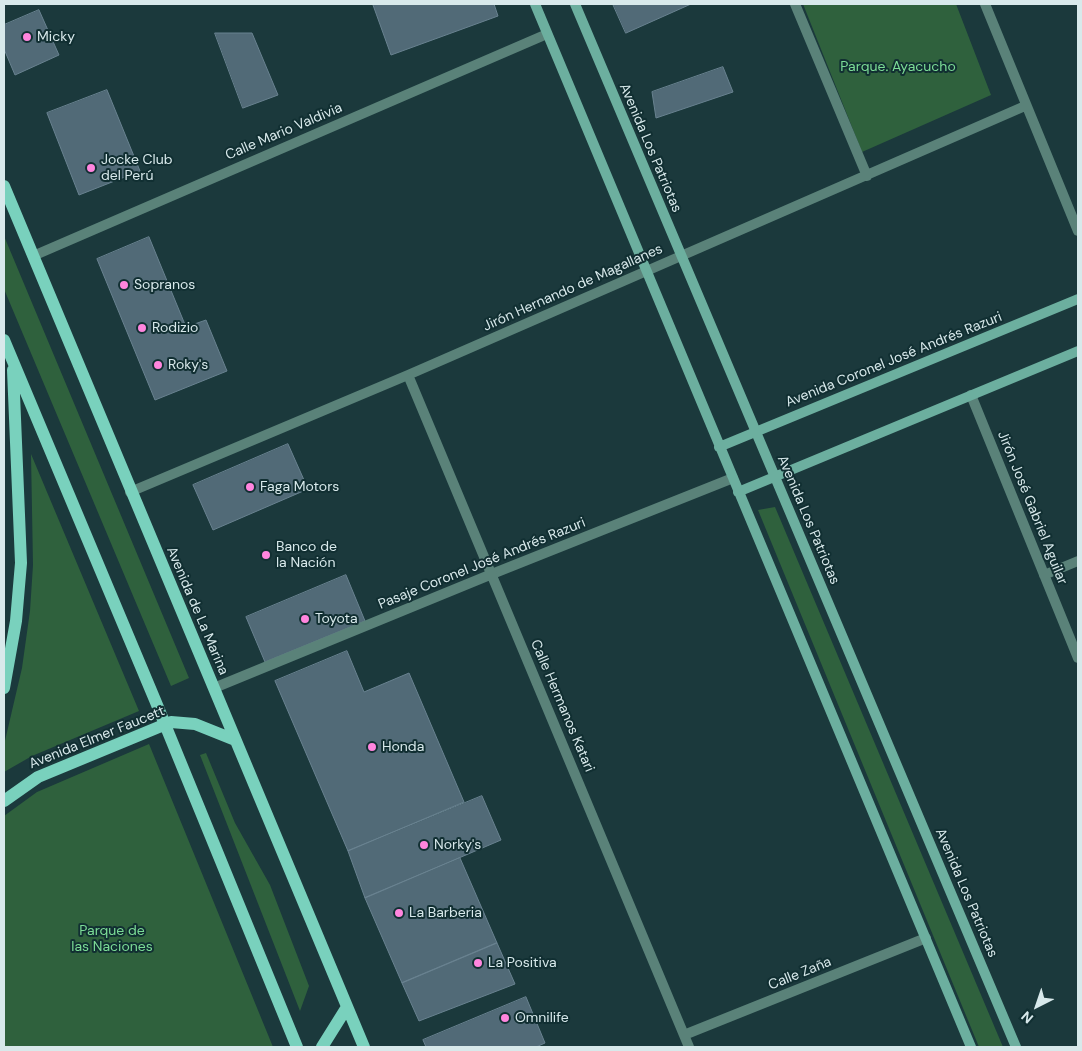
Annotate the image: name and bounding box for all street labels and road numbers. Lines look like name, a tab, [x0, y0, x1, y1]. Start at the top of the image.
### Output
street label: Avenida Los Patriotas	[615, 81, 685, 215]
street label: Calle Mario Valdivia	[223, 100, 345, 164]
street label: Jirón Hernando de Magallanes	[481, 241, 665, 335]
street label: Avenida Coronel José Andrés Razuri	[783, 309, 1005, 411]
street label: Jirón José Gabriel Aguilar	[993, 429, 1071, 587]
street label: Avenida Los Patriotas	[773, 453, 843, 587]
street label: Pasaje Coronel José Andrés Razuri	[376, 515, 588, 613]
street label: Avenida de La Marina	[162, 544, 232, 678]
street label: Calle Hermanos Katari	[526, 637, 598, 775]
street label: Avenida Elmer Faucett	[27, 703, 167, 773]
street label: Avenida Los Patriotas	[931, 826, 1001, 960]
street label: Calle Zaña	[766, 954, 834, 994]

